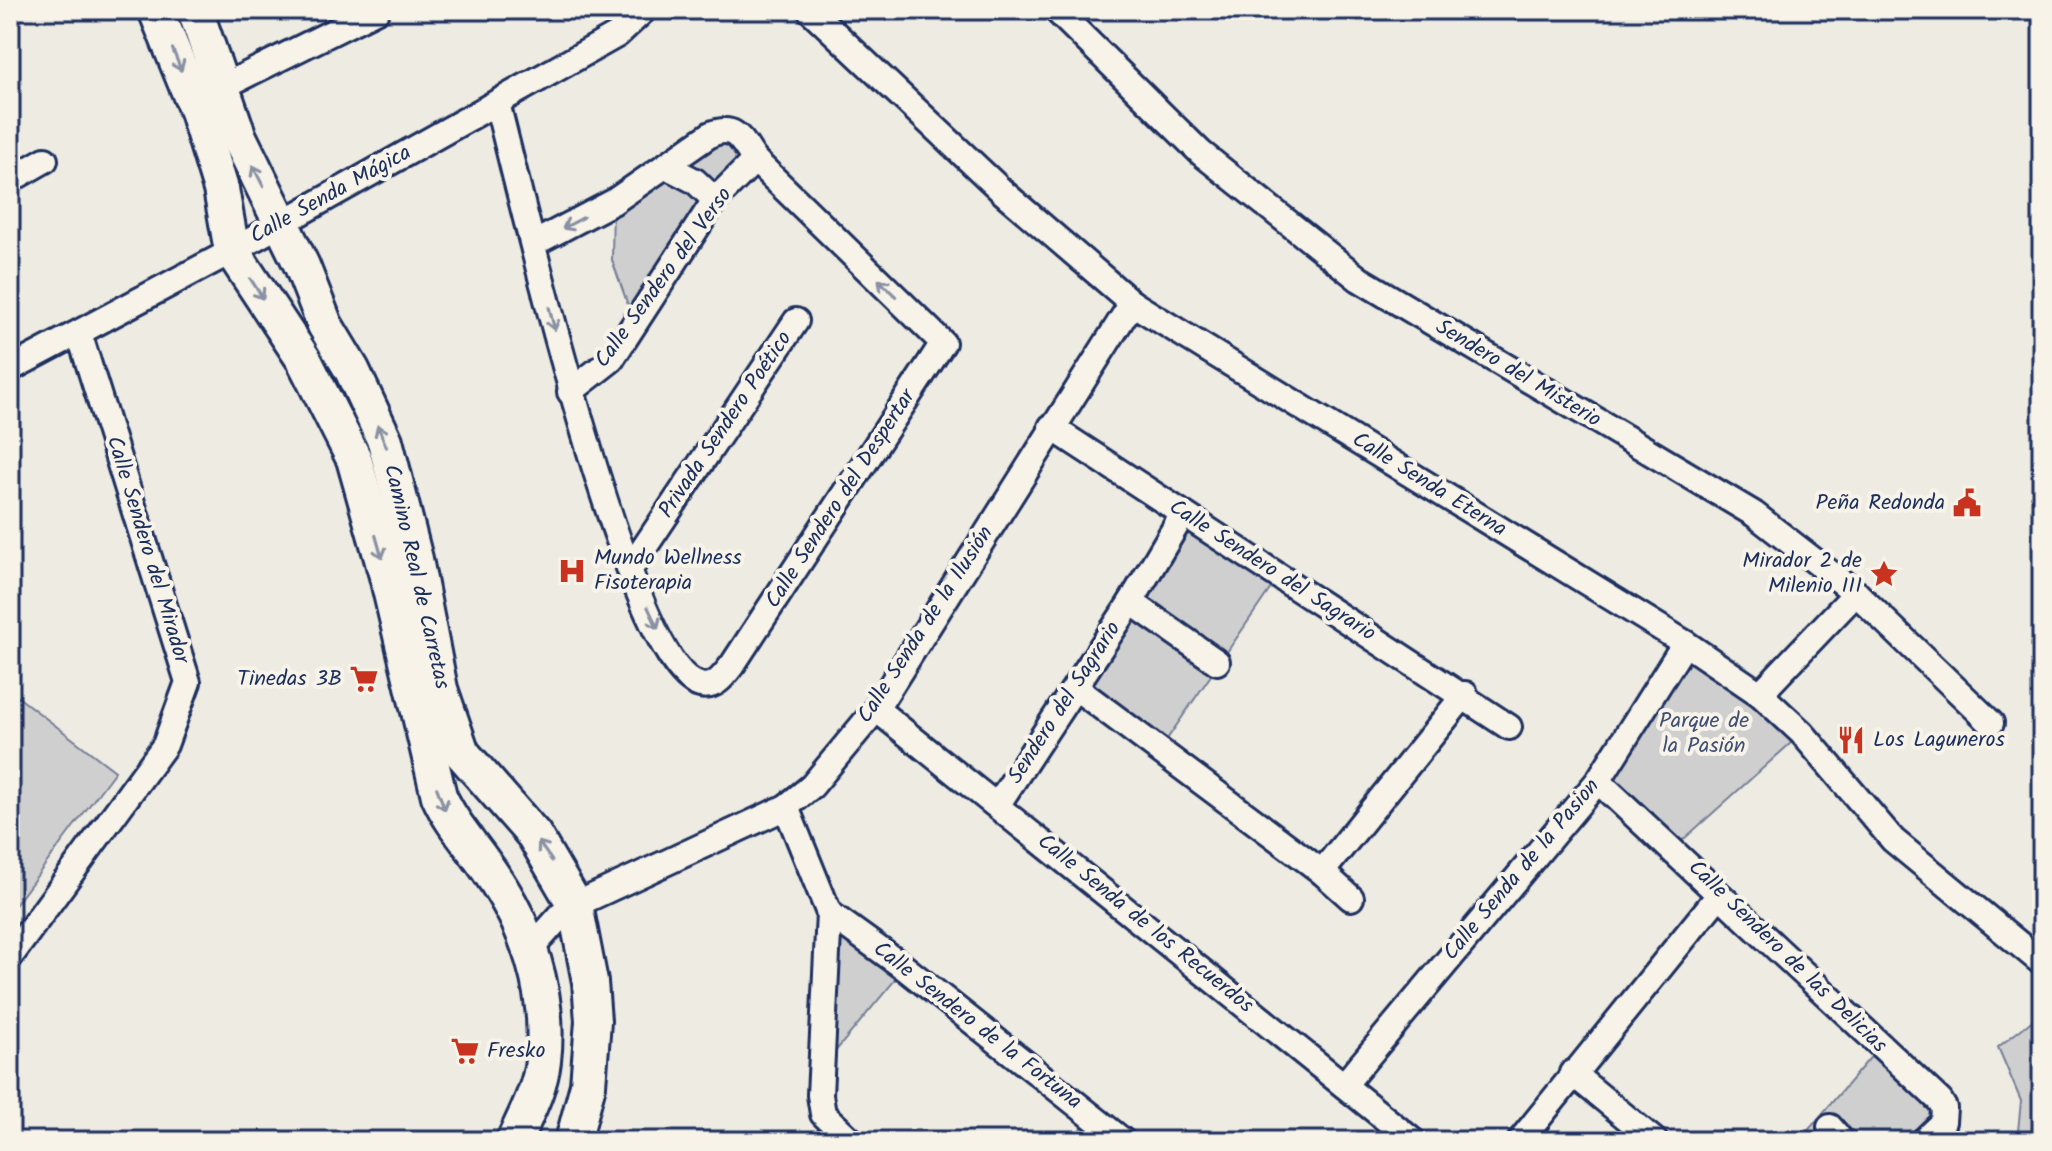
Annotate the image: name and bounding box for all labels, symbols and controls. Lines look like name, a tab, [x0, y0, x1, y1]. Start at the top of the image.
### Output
one-way arrow	[170, 47, 185, 72]
street label: Calle Senda Mágica	[244, 136, 418, 254]
one-way arrow	[250, 164, 266, 188]
street label: Calle Sendero del Verso	[586, 180, 742, 376]
one-way arrow	[562, 215, 586, 231]
one-way arrow	[249, 277, 265, 300]
one-way arrow	[877, 279, 897, 298]
one-way arrow	[545, 306, 560, 332]
street label: Sendero del Misterio	[1428, 311, 1608, 437]
street label: Privada Sendero Poético	[650, 324, 802, 526]
street label: Calle Sendero del Despertar	[757, 381, 926, 616]
street label: Calle Senda Eterna	[1345, 423, 1513, 547]
one-way arrow	[373, 424, 388, 449]
street label: Calle Sendero del Mirador	[96, 432, 199, 670]
street label: Camino Real de Carretas	[373, 461, 459, 694]
place label: Peña Redonda	[1816, 486, 1945, 521]
public building icon: Peña Redonda	[1952, 488, 1982, 518]
street label: Calle Sendero del Sagrario	[1161, 491, 1383, 651]
street label: Calle Senda de la Ilusión	[849, 519, 1003, 731]
one-way arrow	[372, 534, 387, 560]
place label: Mundo Wellness Fisoterapia	[594, 541, 742, 601]
place label: Mirador 2 de Milenio III	[1742, 544, 1862, 604]
hospital icon: Mundo Wellness Fisoterapia	[557, 556, 587, 586]
place icon: Mirador 2 de Milenio III	[1869, 559, 1899, 589]
one-way arrow	[646, 606, 661, 630]
street label: Sendero del Sagrario	[999, 615, 1131, 791]
place label: Tinedas 3B	[237, 662, 342, 697]
supermarket icon: Tinedas 3B	[349, 664, 379, 694]
park label: Parque de la Pasión	[1659, 704, 1749, 764]
place label: Los Laguneros	[1873, 723, 2005, 758]
restaurant icon: Los Laguneros	[1836, 725, 1866, 755]
street label: Calle Senda de la Pasion	[1435, 771, 1609, 969]
one-way arrow	[435, 786, 449, 811]
street label: Calle Senda de los Recuerdos	[1029, 825, 1262, 1023]
one-way arrow	[537, 840, 553, 862]
street label: Calle Sendero de las Delicias	[1679, 852, 1895, 1063]
street label: Calle Sendero de la Fortuna	[865, 933, 1089, 1119]
place label: Fresko	[487, 1034, 545, 1069]
supermarket icon: Fresko	[450, 1036, 480, 1066]

